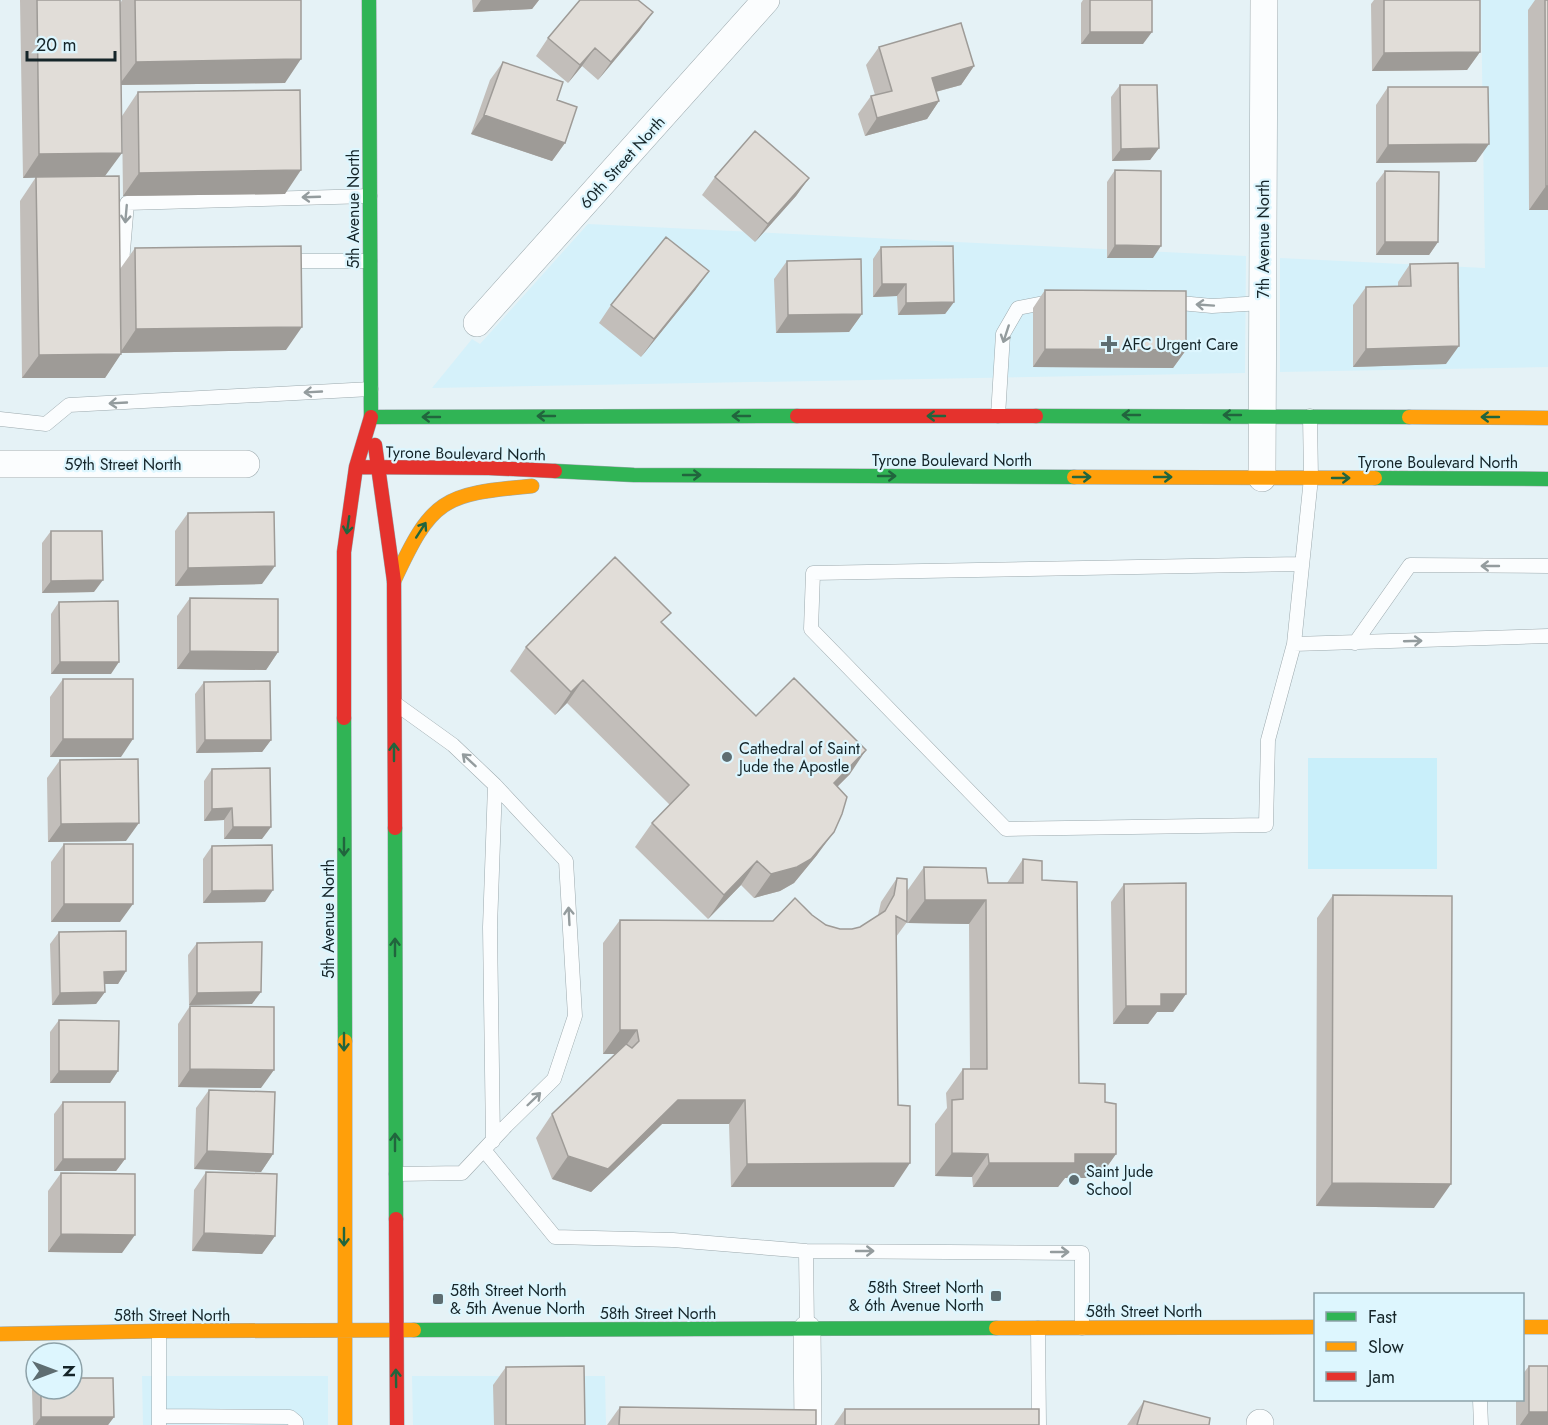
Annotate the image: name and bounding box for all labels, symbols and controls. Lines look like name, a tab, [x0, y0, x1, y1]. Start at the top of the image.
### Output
scale bar	[27, 24, 116, 62]
text: 20 m	[36, 32, 76, 58]
street label: 60th Street North	[574, 111, 670, 214]
street label: 5th Avenue North	[342, 149, 365, 269]
street label: 7th Avenue North	[1252, 180, 1275, 298]
one-way arrow	[302, 192, 322, 203]
one-way arrow	[120, 203, 131, 223]
one-way arrow	[1195, 299, 1215, 310]
one-way arrow	[999, 324, 1010, 342]
place label: AFC Urgent Care	[1122, 333, 1238, 356]
marker: AFC Urgent Care	[1100, 335, 1118, 353]
one-way arrow	[303, 387, 323, 398]
one-way arrow	[108, 397, 128, 408]
one-way arrow	[1121, 409, 1141, 421]
one-way arrow	[1222, 409, 1242, 421]
one-way arrow	[536, 410, 556, 422]
one-way arrow	[731, 410, 751, 422]
one-way arrow	[926, 410, 946, 422]
one-way arrow	[421, 411, 441, 422]
one-way arrow	[1480, 411, 1500, 423]
street label: Tyrone Boulevard North	[386, 441, 546, 466]
street label: Tyrone Boulevard North	[872, 449, 1032, 472]
street label: Tyrone Boulevard North	[1358, 451, 1518, 474]
street label: 59th Street North	[64, 453, 182, 476]
one-way arrow	[682, 469, 702, 481]
one-way arrow	[877, 470, 897, 482]
one-way arrow	[1072, 471, 1092, 483]
one-way arrow	[1152, 471, 1172, 483]
one-way arrow	[1331, 472, 1351, 484]
one-way arrow	[342, 515, 353, 535]
one-way arrow	[415, 522, 427, 538]
one-way arrow	[1480, 560, 1500, 571]
one-way arrow	[1403, 635, 1423, 646]
place label: Cathedral of Saint Jude the Apostle	[737, 737, 860, 778]
one-way arrow	[388, 743, 400, 763]
marker: Cathedral of Saint Jude the Apostle	[720, 750, 734, 764]
one-way arrow	[461, 753, 476, 767]
one-way arrow	[338, 837, 350, 857]
street label: 5th Avenue North	[317, 859, 340, 979]
one-way arrow	[563, 906, 574, 926]
one-way arrow	[389, 938, 401, 958]
one-way arrow	[338, 1032, 350, 1052]
one-way arrow	[526, 1092, 541, 1106]
one-way arrow	[390, 1133, 401, 1153]
place label: Saint Jude School	[1086, 1160, 1153, 1201]
marker: Saint Jude School	[1067, 1173, 1081, 1187]
one-way arrow	[338, 1227, 350, 1247]
one-way arrow	[854, 1245, 874, 1257]
one-way arrow	[1049, 1246, 1069, 1258]
place label: 58th Street North & 6th Avenue North	[849, 1276, 984, 1317]
place label: 58th Street North & 5th Avenue North	[450, 1279, 585, 1320]
marker: 58th Street North & 6th Avenue North	[989, 1289, 1003, 1303]
marker: 58th Street North & 5th Avenue North	[431, 1292, 445, 1306]
legend	[1314, 1293, 1524, 1401]
street label: 58th Street North	[1086, 1300, 1202, 1323]
street label: 58th Street North	[600, 1302, 716, 1325]
street label: 58th Street North	[114, 1304, 230, 1327]
text: Fast	[1368, 1304, 1397, 1330]
text: Slow	[1368, 1334, 1405, 1360]
north arrow	[24, 1341, 84, 1401]
text: Jam	[1366, 1364, 1395, 1390]
text: N	[57, 1365, 80, 1377]
one-way arrow	[390, 1368, 402, 1388]

